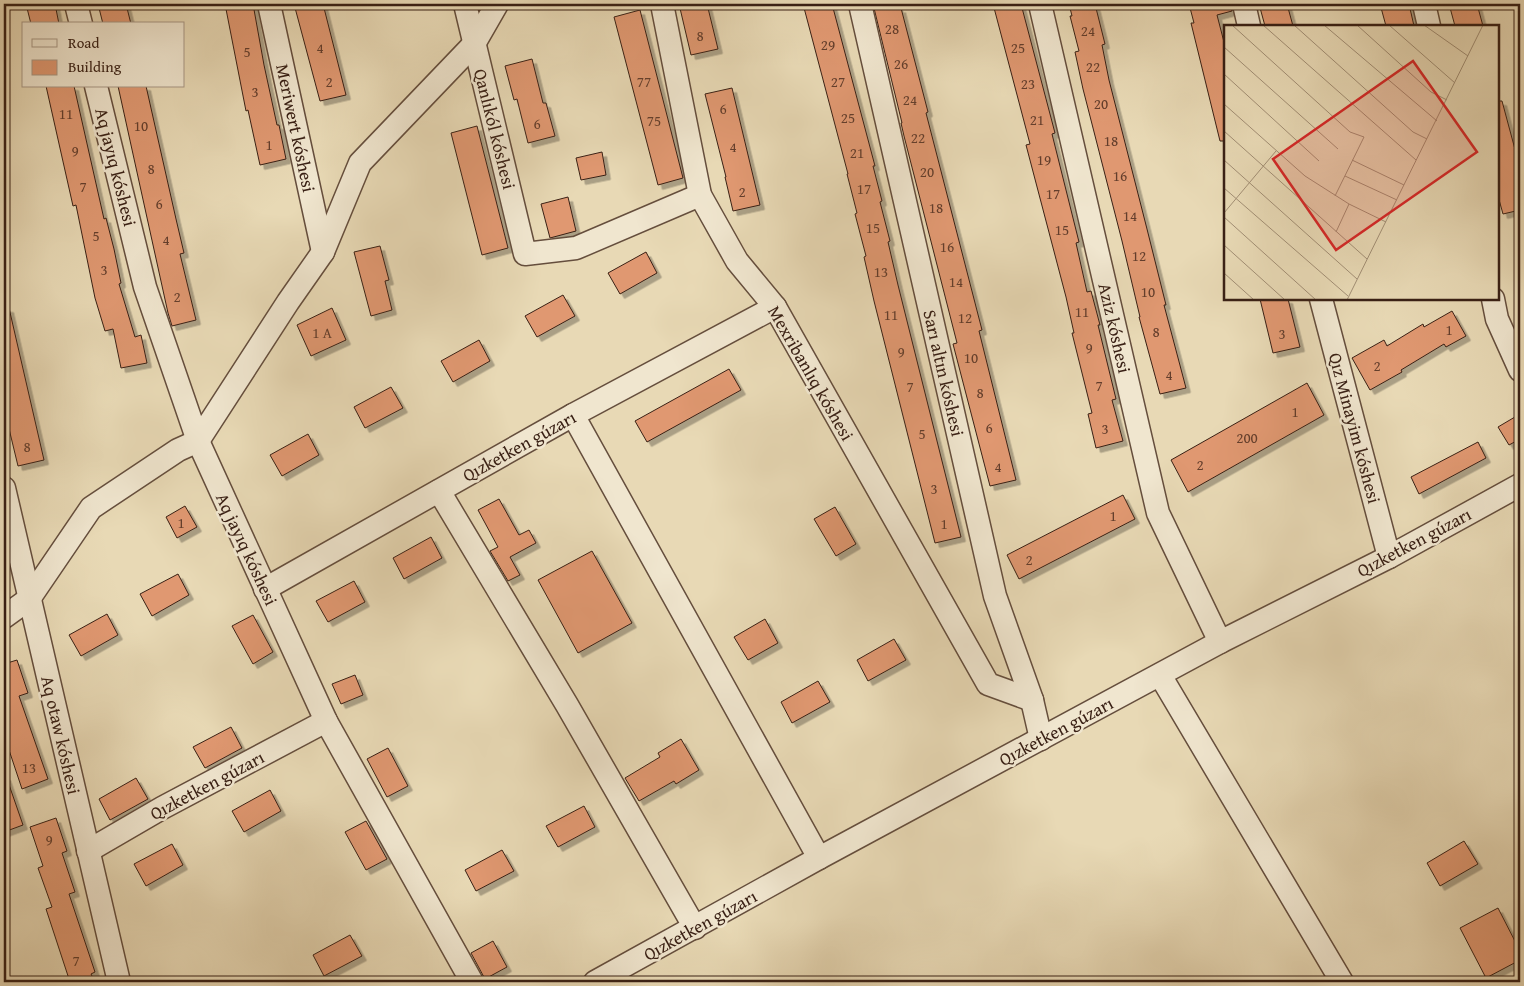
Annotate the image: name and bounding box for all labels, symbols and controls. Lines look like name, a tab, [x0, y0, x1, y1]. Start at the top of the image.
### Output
house number: 28	[885, 18, 899, 39]
house number: 24	[1081, 20, 1095, 41]
legend	[22, 22, 185, 88]
house number: 8	[696, 25, 704, 46]
inset map	[1224, 25, 1499, 300]
text: Road	[68, 32, 99, 53]
house number: 29	[821, 34, 835, 55]
house number: 4	[316, 37, 324, 58]
house number: 25	[1011, 37, 1025, 58]
house number: 5	[243, 41, 251, 62]
house number: 26	[894, 53, 908, 74]
text: Building	[68, 56, 122, 77]
house number: 22	[1086, 56, 1100, 77]
street label: Meriwert kóshesi	[269, 61, 323, 195]
street label: Qanlıkól kóshesi	[467, 66, 523, 192]
house number: 2	[325, 71, 333, 92]
house number: 77	[637, 71, 651, 92]
house number: 27	[831, 71, 845, 92]
house number: 23	[1021, 73, 1035, 94]
house number: 3	[251, 81, 259, 102]
house number: 24	[903, 89, 917, 110]
house number: 20	[1094, 93, 1108, 114]
house number: 6	[719, 98, 727, 119]
house number: 11	[59, 103, 73, 124]
street label: Aq jayıq kóshesi	[88, 105, 144, 229]
house number: 25	[841, 107, 855, 128]
house number: 21	[1030, 109, 1044, 130]
house number: 75	[647, 110, 661, 131]
house number: 6	[533, 113, 541, 134]
house number: 10	[134, 115, 148, 136]
house number: 22	[911, 127, 925, 148]
house number: 18	[1104, 130, 1118, 151]
house number: 1	[265, 134, 273, 155]
house number: 4	[729, 136, 737, 157]
house number: 9	[71, 140, 79, 161]
house number: 21	[850, 142, 864, 163]
house number: 19	[1037, 149, 1051, 170]
house number: 8	[147, 158, 155, 179]
house number: 20	[920, 161, 934, 182]
house number: 16	[1113, 165, 1127, 186]
house number: 7	[79, 176, 87, 197]
house number: 17	[857, 178, 871, 199]
house number: 2	[738, 181, 746, 202]
house number: 17	[1046, 183, 1060, 204]
house number: 6	[155, 193, 163, 214]
house number: 18	[929, 197, 943, 218]
house number: 14	[1123, 205, 1137, 226]
house number: 15	[866, 217, 880, 238]
house number: 15	[1055, 219, 1069, 240]
house number: 5	[92, 225, 100, 246]
house number: 4	[162, 229, 170, 250]
house number: 16	[940, 236, 954, 257]
house number: 12	[1132, 245, 1146, 266]
house number: 3	[100, 259, 108, 280]
house number: 13	[874, 261, 888, 282]
house number: 14	[949, 271, 963, 292]
street label: Aziz kóshesi	[1092, 280, 1138, 376]
house number: 10	[1141, 281, 1155, 302]
house number: 2	[173, 286, 181, 307]
street label: Mexribanlıq kóshesi	[761, 300, 861, 446]
house number: 11	[1075, 301, 1089, 322]
house number: 11	[884, 304, 898, 325]
street label: Sarı altın kóshesi	[916, 307, 972, 439]
house number: 12	[958, 307, 972, 328]
house number: 1	[1445, 319, 1453, 340]
house number: 8	[1152, 321, 1160, 342]
house number: 1 А	[312, 322, 332, 343]
house number: 3	[1278, 323, 1286, 344]
house number: 9	[1085, 337, 1093, 358]
house number: 9	[897, 341, 905, 362]
house number: 10	[964, 347, 978, 368]
street label: Qız Minayim kóshesi	[1322, 350, 1388, 506]
house number: 2	[1373, 355, 1381, 376]
house number: 4	[1165, 364, 1173, 385]
house number: 7	[1095, 375, 1103, 396]
house number: 7	[906, 376, 914, 397]
house number: 8	[976, 382, 984, 403]
house number: 1	[1291, 401, 1299, 422]
street label: Qızketken gúzarı	[457, 404, 581, 488]
house number: 6	[985, 417, 993, 438]
house number: 3	[1101, 418, 1109, 439]
house number: 5	[918, 423, 926, 444]
house number: 200	[1236, 427, 1258, 448]
house number: 8	[23, 436, 31, 457]
house number: 2	[1196, 454, 1204, 475]
house number: 4	[994, 456, 1002, 477]
house number: 3	[930, 478, 938, 499]
street label: Aq jayıq kóshesi	[209, 488, 285, 610]
street label: Qızketken gúzarı	[1352, 500, 1476, 584]
house number: 1	[1109, 505, 1117, 526]
house number: 1	[177, 512, 185, 533]
house number: 1	[940, 513, 948, 534]
house number: 2	[1025, 549, 1033, 570]
street label: Aq otaw kóshesi	[34, 673, 88, 797]
street label: Qızketken gúzarı	[994, 689, 1118, 773]
street label: Qızketken gúzarı	[145, 743, 269, 827]
house number: 13	[22, 757, 36, 778]
house number: 9	[45, 829, 53, 850]
street label: Qızketken gúzarı	[638, 883, 762, 967]
house number: 7	[72, 950, 80, 971]

